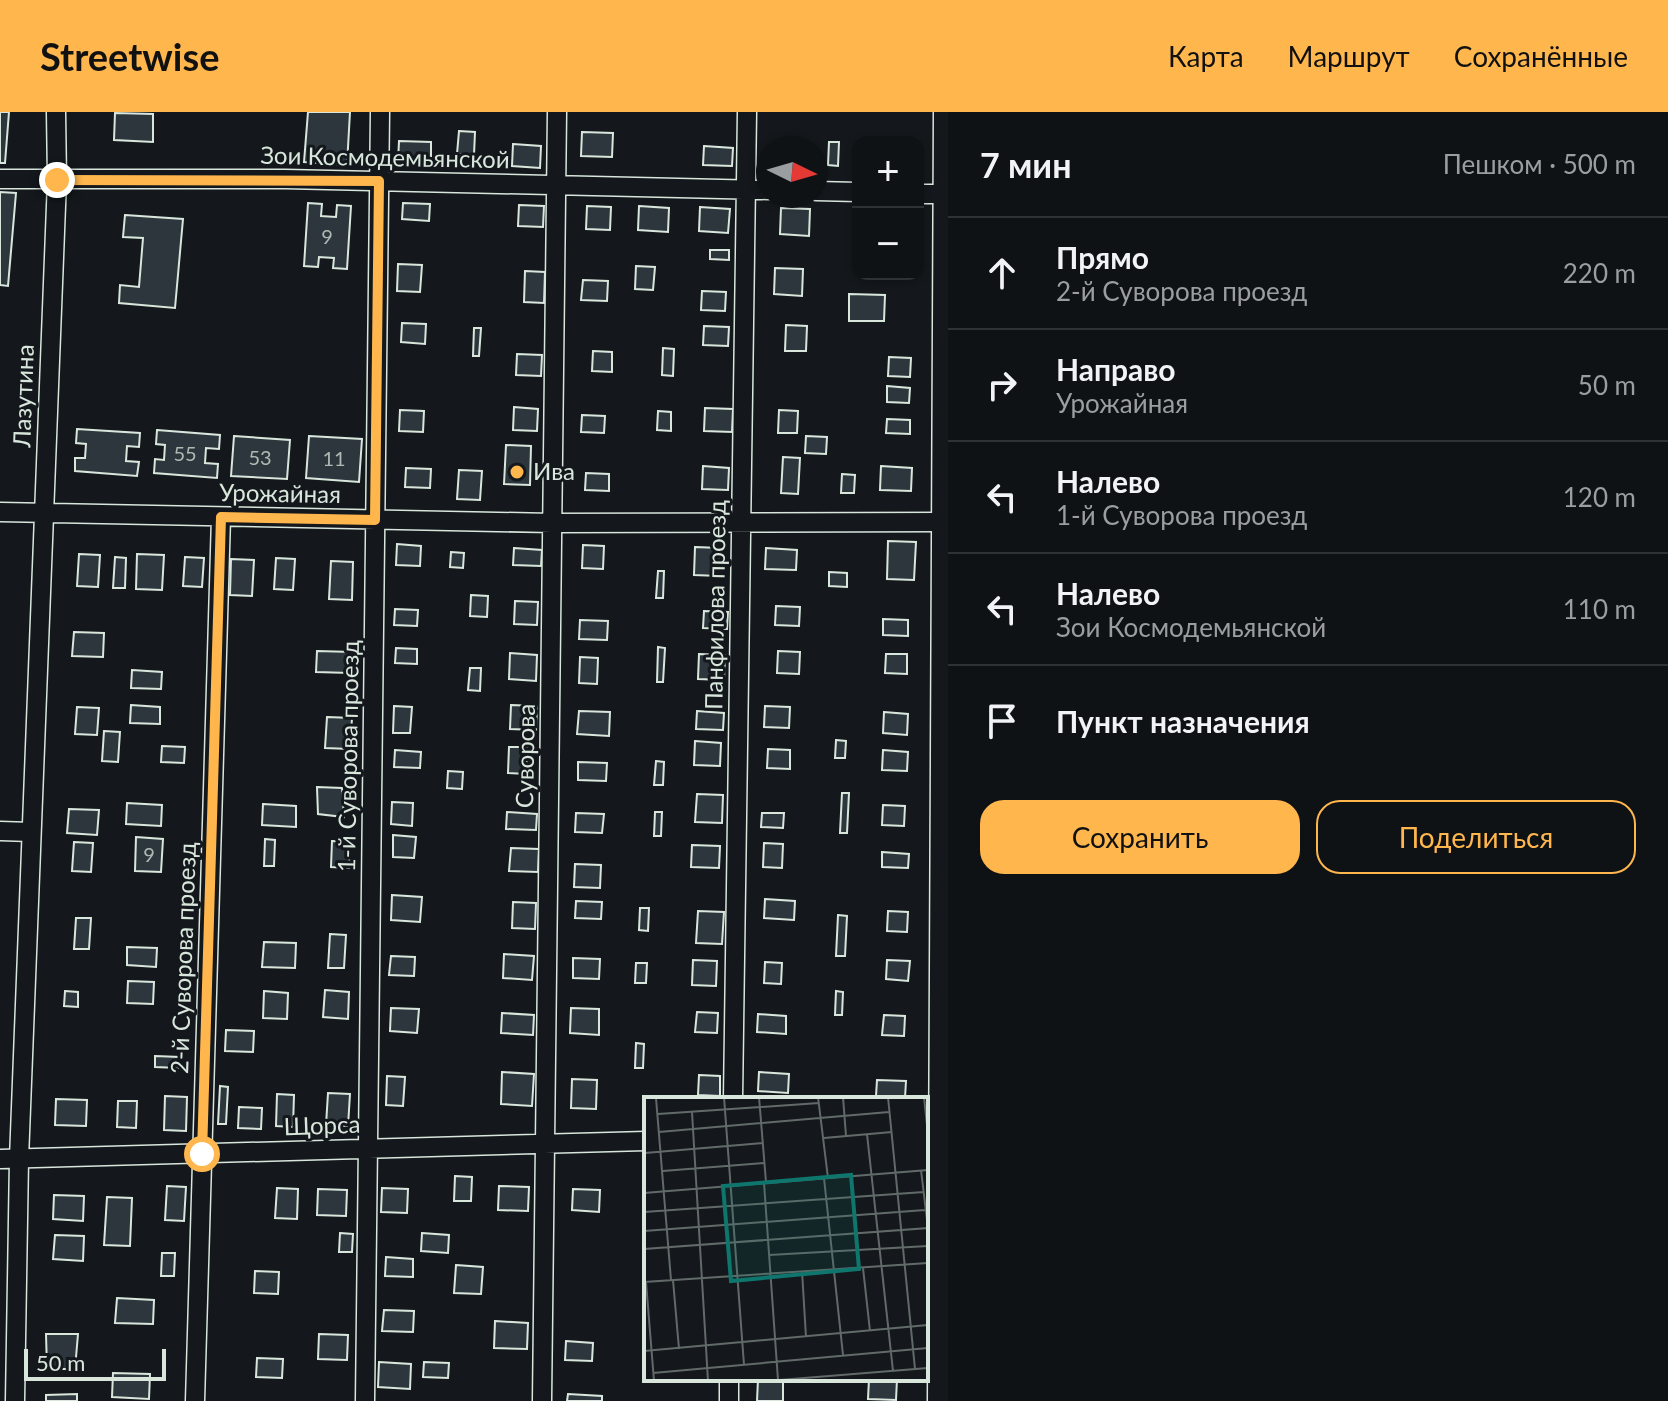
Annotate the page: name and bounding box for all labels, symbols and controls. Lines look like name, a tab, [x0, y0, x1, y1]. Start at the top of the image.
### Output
text: Streetwise	[40, 33, 219, 79]
text: Карта	[1168, 39, 1244, 73]
text: Маршрут	[1288, 39, 1410, 73]
text: Сохранённые	[1454, 39, 1628, 73]
north arrow	[756, 136, 828, 208]
map controls	[852, 136, 924, 280]
button: +	[852, 136, 924, 208]
street label: Зои Космодемьянской	[260, 140, 510, 173]
text: 7 мин	[980, 144, 1072, 185]
text: Пешком · 500 m	[1443, 148, 1636, 180]
route end	[39, 162, 75, 198]
button: −	[852, 208, 924, 280]
house number: 9	[321, 224, 333, 248]
text: Прямо	[1056, 239, 1149, 275]
icon: ahead	[980, 251, 1024, 295]
text: 220 m	[1563, 257, 1636, 289]
text: 2-й Суворова проезд	[1056, 275, 1307, 307]
street label: Лазутина	[6, 344, 39, 449]
text: Направо	[1056, 351, 1176, 387]
icon: right	[980, 363, 1024, 407]
text: 50 m	[1578, 369, 1636, 401]
text: Урожайная	[1056, 387, 1188, 419]
house number: 55	[173, 441, 197, 465]
house number: 53	[248, 445, 272, 469]
house number: 11	[322, 446, 346, 470]
place label: Ива	[533, 456, 575, 485]
marker: Ива	[508, 463, 526, 481]
text: Налево	[1056, 463, 1160, 499]
icon: left	[980, 475, 1024, 519]
street label: Урожайная	[219, 477, 341, 508]
text: 120 m	[1563, 481, 1636, 513]
text: 1-й Суворова проезд	[1056, 499, 1307, 531]
street label: Панфилова проезд	[698, 500, 731, 710]
text: Налево	[1056, 575, 1160, 611]
icon: left	[980, 587, 1024, 631]
text: 110 m	[1563, 593, 1636, 625]
text: Зои Космодемьянской	[1056, 611, 1326, 643]
street label: 1-й Суворова проезд	[331, 640, 364, 872]
icon: arrive	[980, 699, 1024, 743]
text: Пункт назначения	[1056, 703, 1310, 739]
street label: Суворова	[509, 704, 540, 808]
button: Сохранить	[980, 800, 1300, 874]
button: Поделиться	[1316, 800, 1636, 874]
street label: 2-й Суворова проезд	[164, 841, 201, 1074]
house number: 9	[143, 842, 155, 866]
inset map	[644, 1097, 928, 1381]
street label: Щорса	[283, 1109, 361, 1140]
route start	[184, 1136, 220, 1172]
scale bar	[24, 1345, 166, 1381]
text: 50 m	[36, 1349, 85, 1376]

